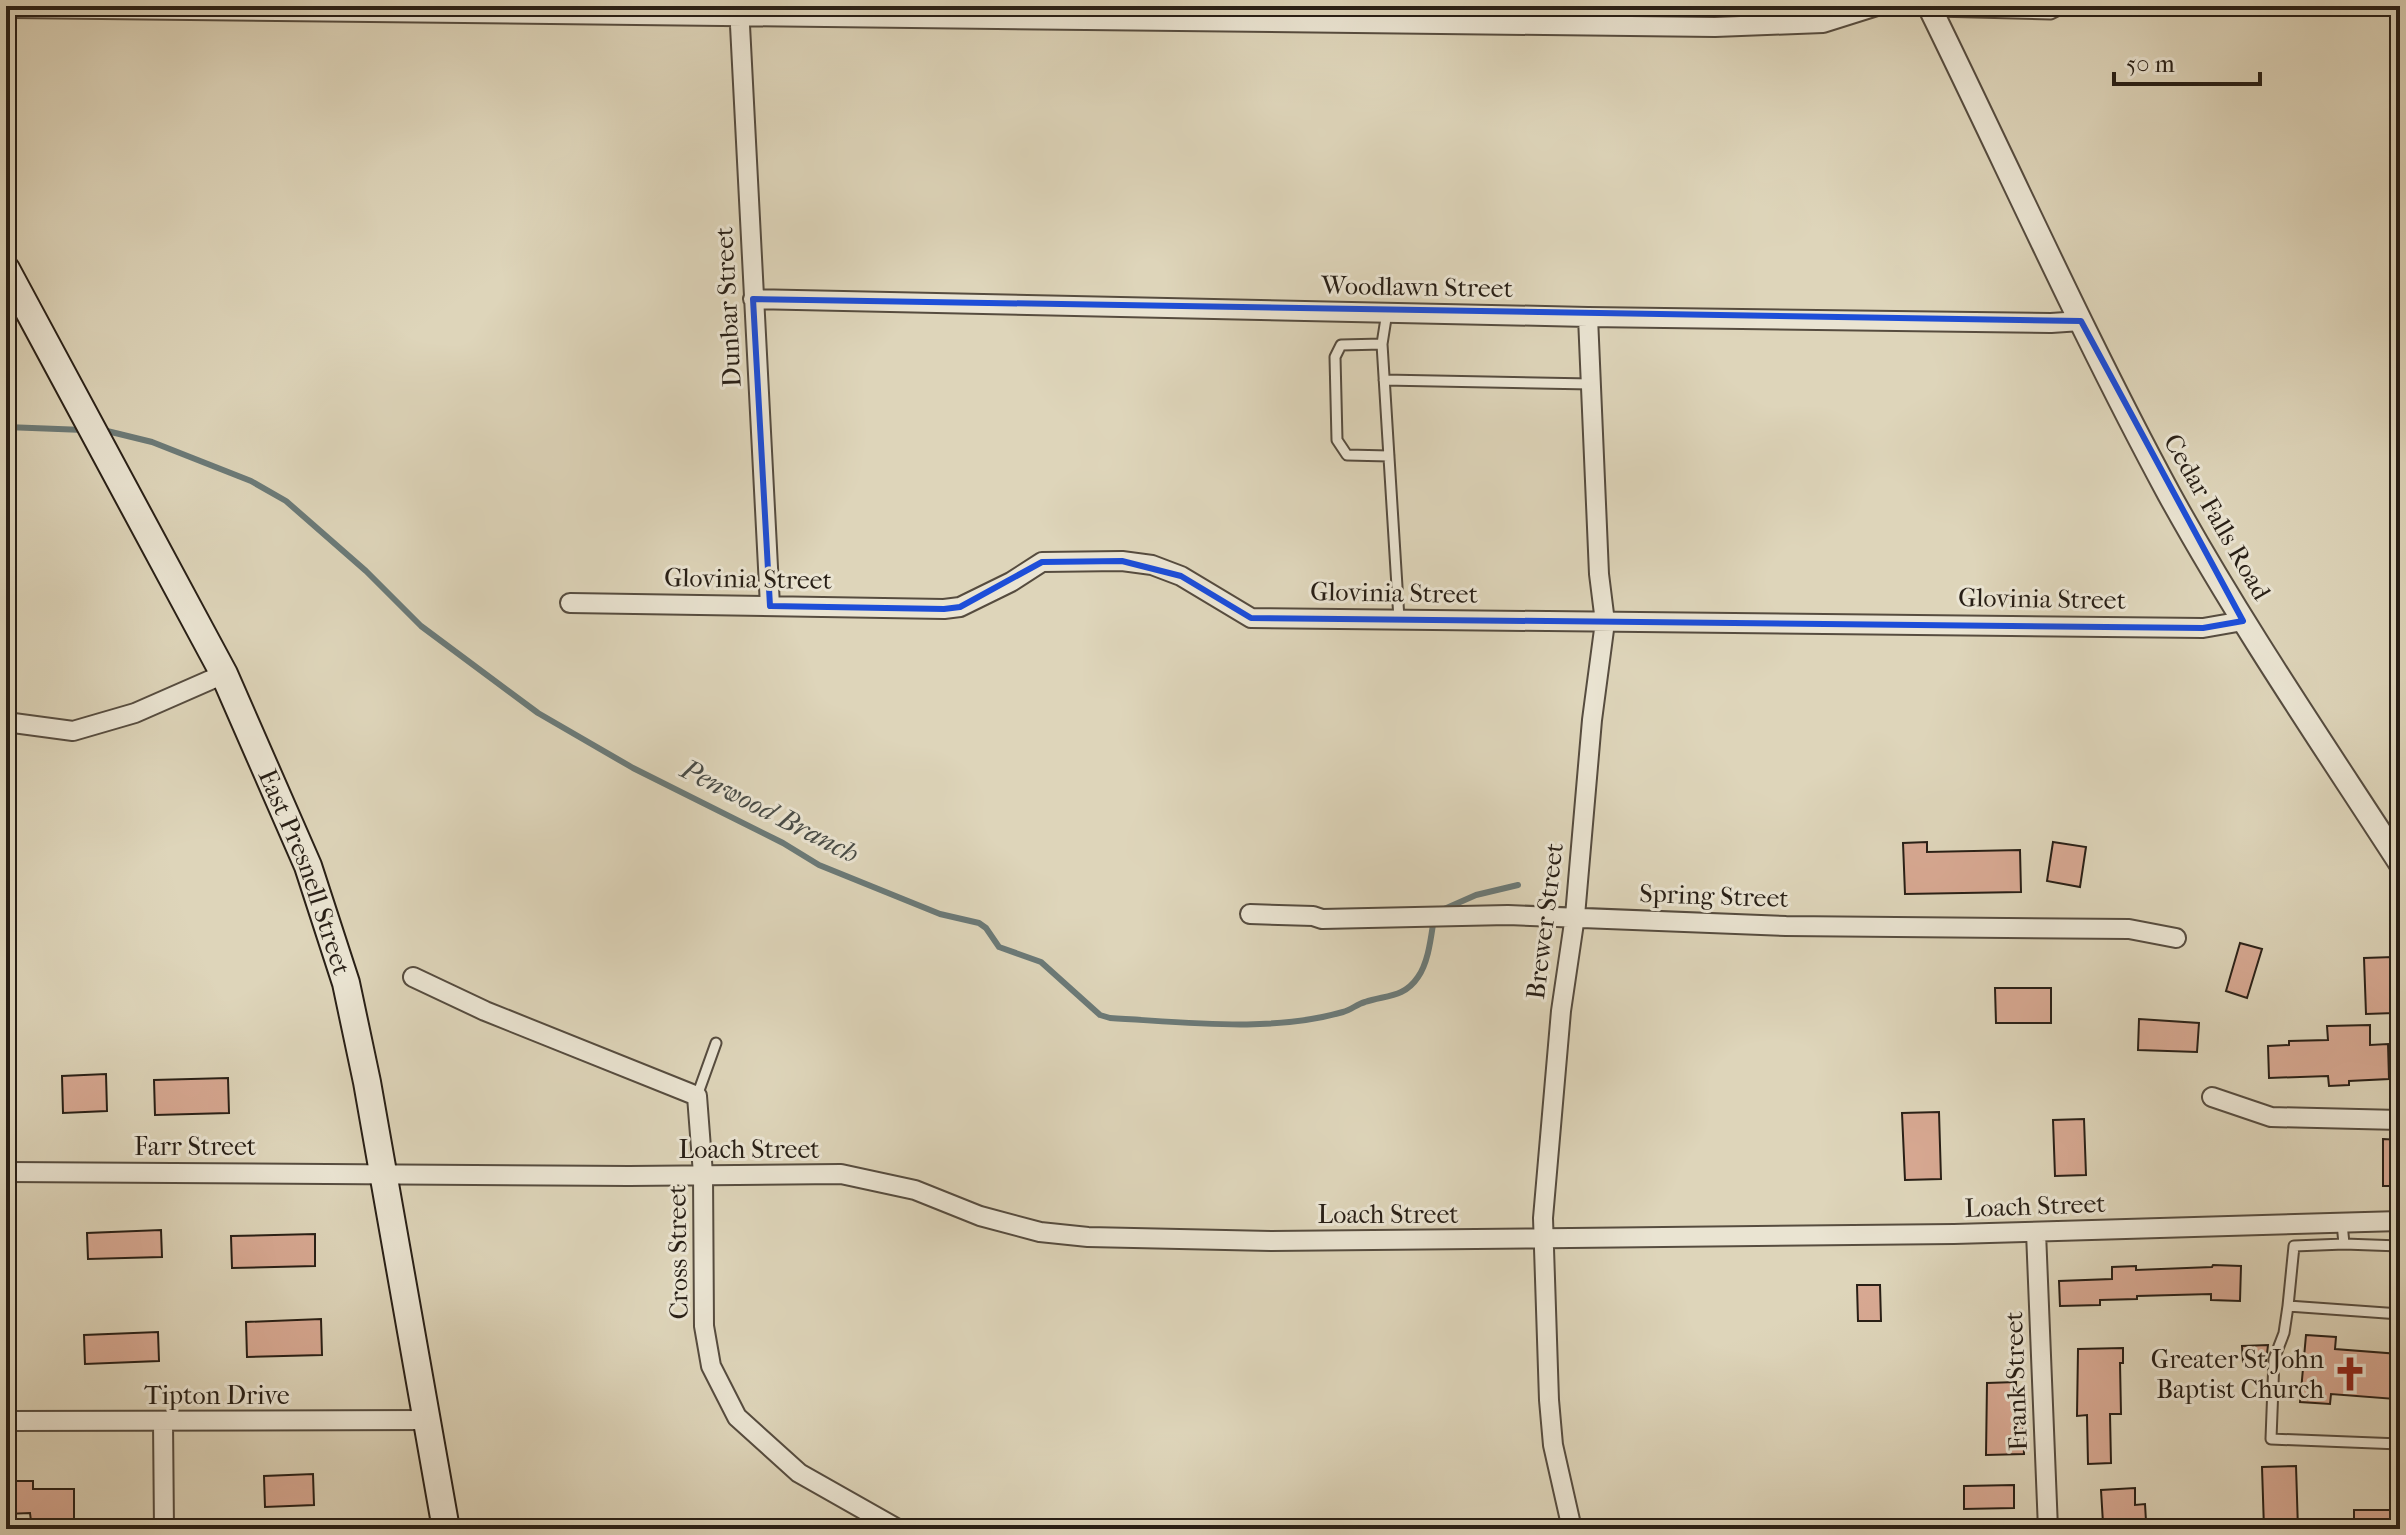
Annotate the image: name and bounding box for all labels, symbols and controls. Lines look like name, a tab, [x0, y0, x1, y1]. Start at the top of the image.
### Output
scale bar	[2114, 36, 2260, 86]
text: 50 m	[2126, 50, 2175, 78]
street label: Dunbar Street	[708, 225, 748, 388]
street label: Woodlawn Street	[1320, 270, 1514, 304]
street label: Cedar Falls Road	[2157, 429, 2277, 606]
street label: Glovinia Street	[664, 562, 833, 596]
street label: Glovinia Street	[1310, 576, 1479, 610]
street label: Glovinia Street	[1958, 582, 2127, 616]
water label: Penwood Branch	[674, 751, 864, 870]
street label: East Presnell Street	[252, 764, 358, 979]
street label: Brewer Street	[1520, 840, 1570, 1001]
street label: Spring Street	[1639, 878, 1790, 914]
street label: Farr Street	[134, 1131, 257, 1162]
street label: Loach Street	[678, 1134, 820, 1165]
street label: Cross Street	[661, 1184, 695, 1320]
street label: Loach Street	[1964, 1188, 2107, 1224]
street label: Loach Street	[1317, 1199, 1459, 1230]
street label: Frank Street	[1998, 1310, 2034, 1451]
place label: Greater St John Baptist Church	[2151, 1344, 2324, 1405]
church icon: Greater St John Baptist Church	[2331, 1355, 2369, 1393]
street label: Tipton Drive	[144, 1380, 290, 1411]

